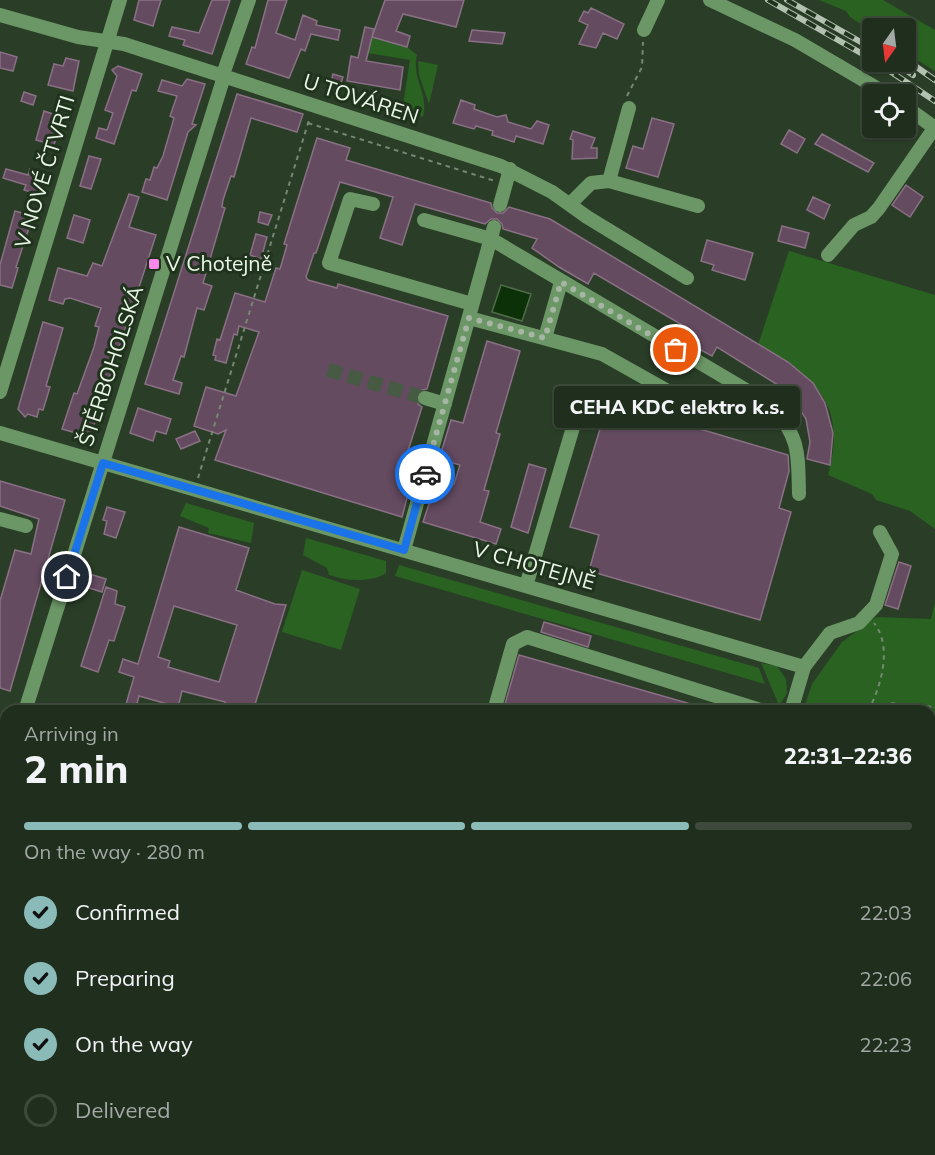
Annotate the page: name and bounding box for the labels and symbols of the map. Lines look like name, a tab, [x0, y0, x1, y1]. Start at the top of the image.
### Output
north arrow	[862, 18, 916, 72]
street label: U TOVÁREN	[300, 67, 422, 129]
street label: V NOVÉ ČTVRTI	[8, 92, 80, 251]
place label: V Chotejně	[166, 250, 272, 276]
marker: V Chotejně	[147, 257, 161, 271]
street label: ŠTĚRBOHOLSKÁ	[72, 282, 148, 449]
pin	[650, 324, 701, 375]
callout: CEHA KDC elektro k.s.	[553, 386, 799, 428]
courier	[395, 444, 455, 504]
street label: V CHOTEJNĚ	[470, 535, 598, 595]
pin	[41, 551, 92, 602]

